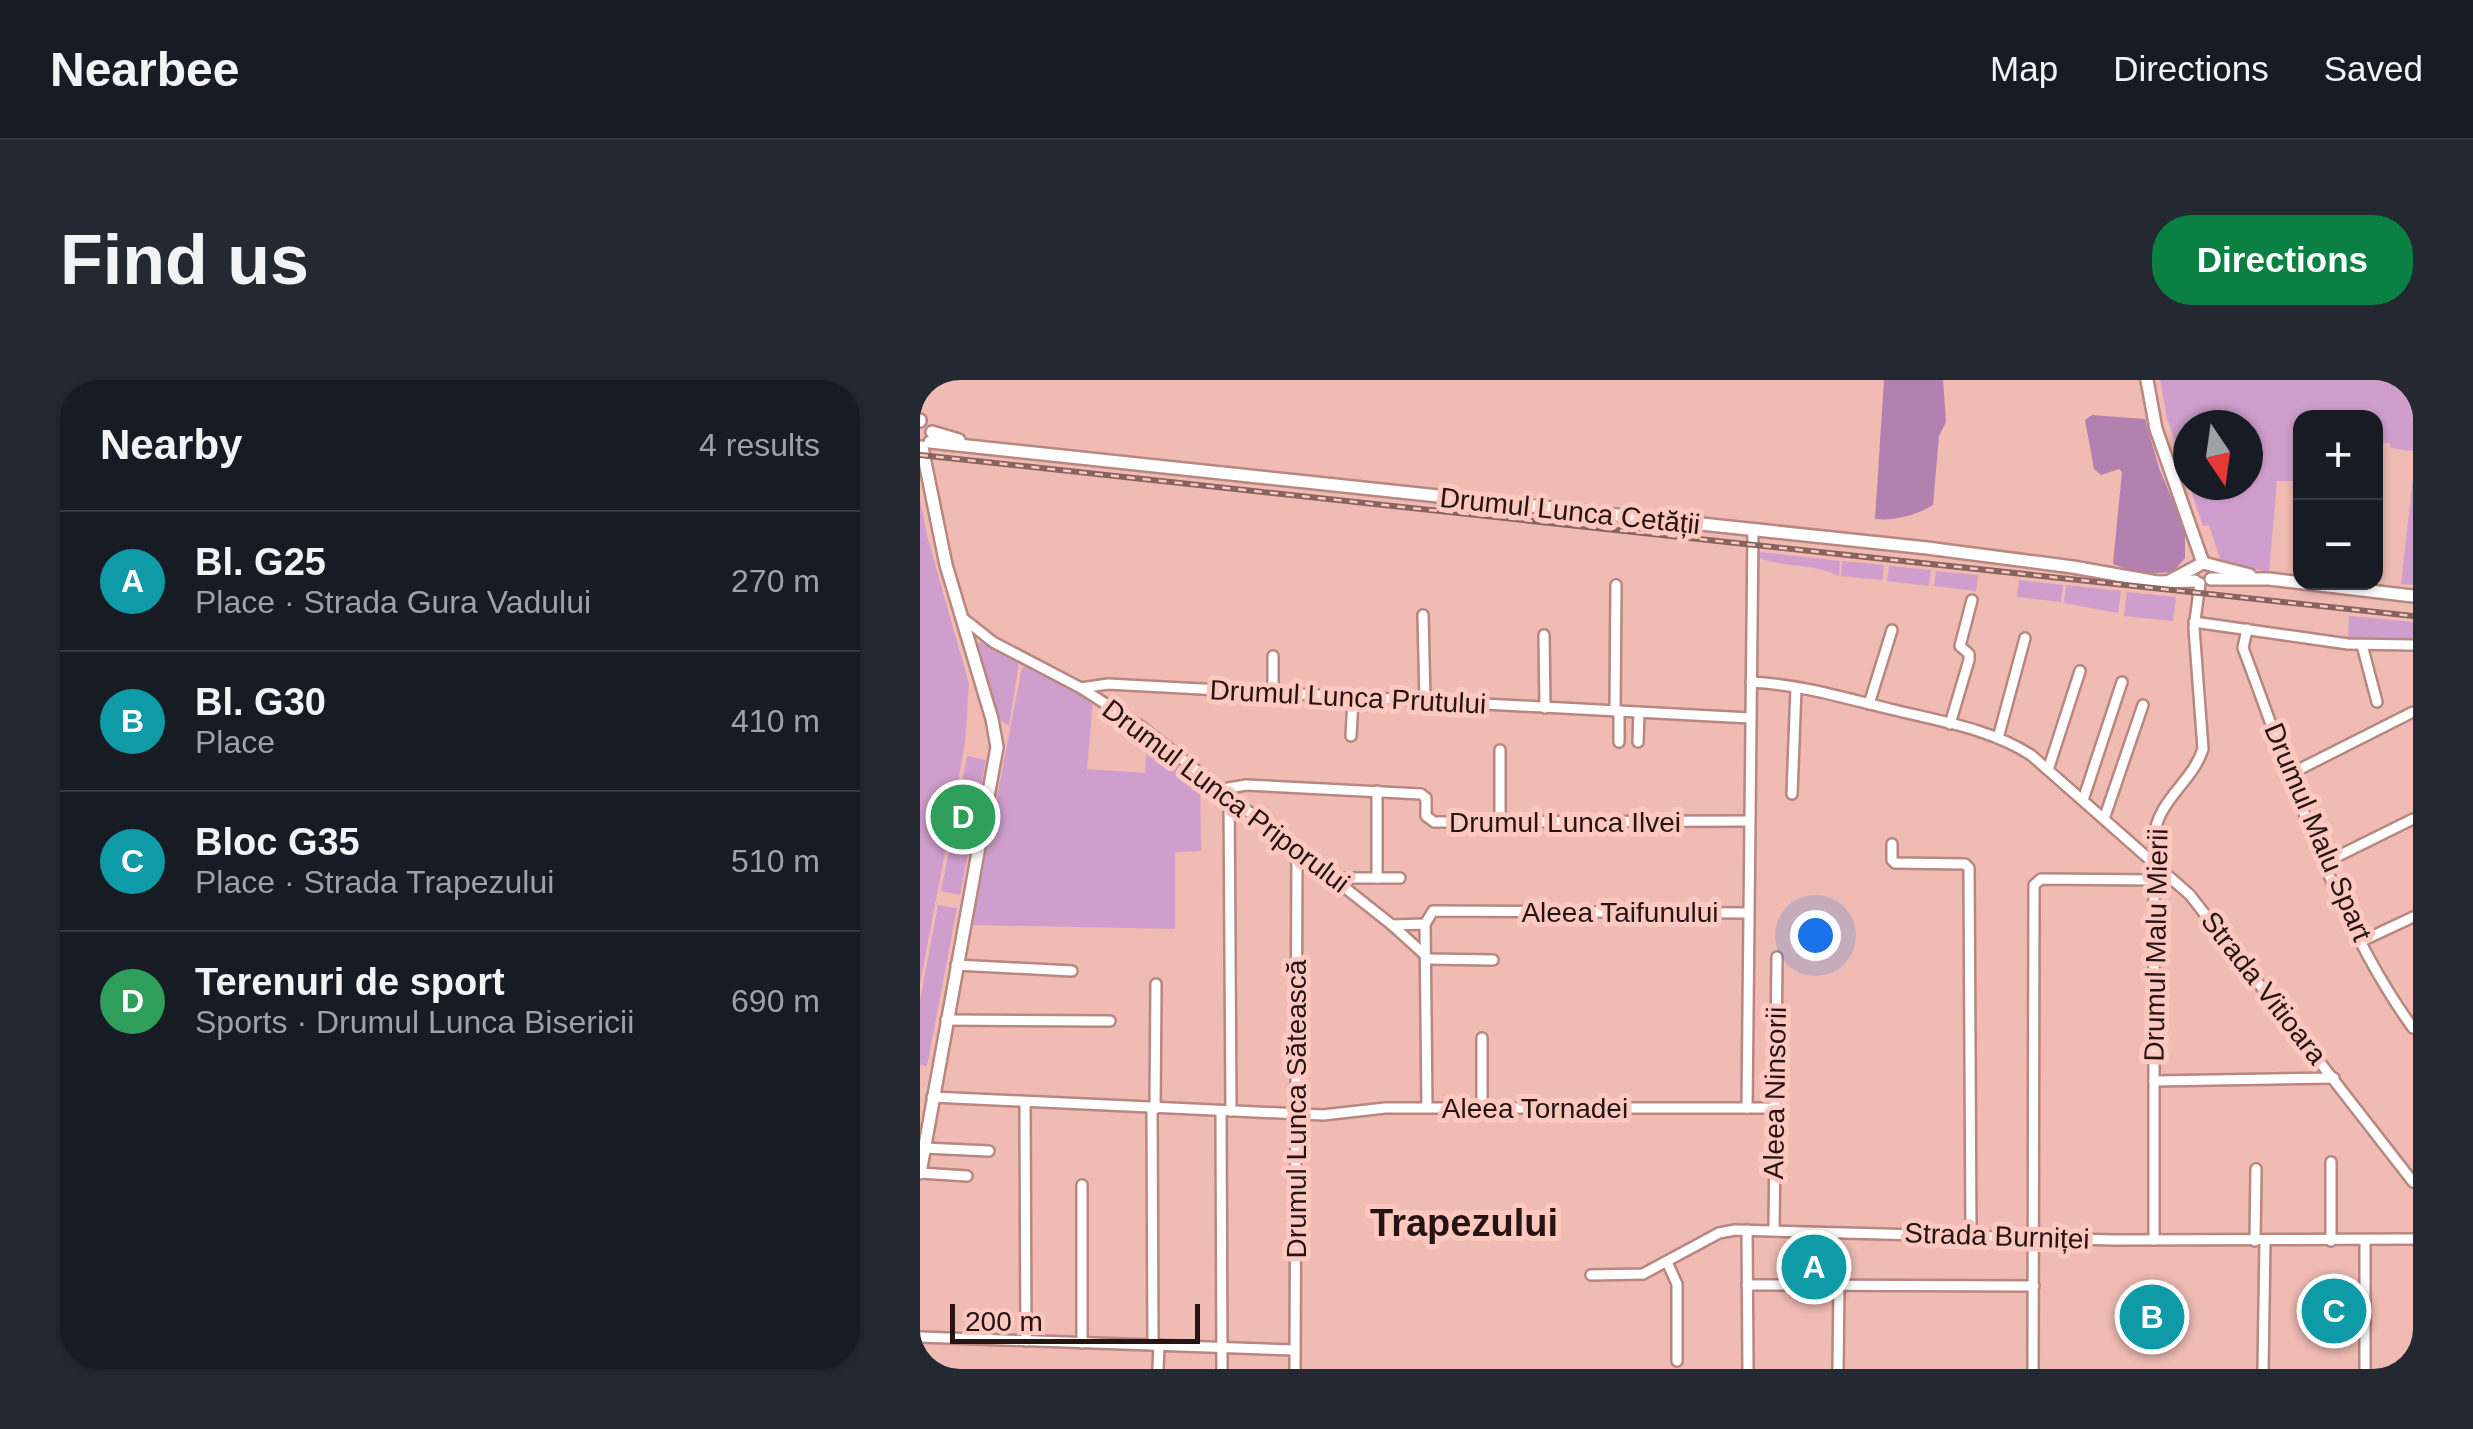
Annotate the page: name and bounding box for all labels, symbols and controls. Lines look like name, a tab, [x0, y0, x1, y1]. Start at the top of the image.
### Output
text: Nearbee	[50, 43, 239, 96]
text: Map	[1990, 49, 2058, 88]
text: Directions	[2113, 49, 2269, 88]
text: Saved	[2324, 49, 2423, 88]
button: Directions	[2152, 215, 2413, 305]
text: Find us	[60, 221, 309, 299]
north arrow	[2173, 410, 2263, 500]
map controls	[2293, 410, 2383, 590]
button: +	[2293, 410, 2383, 500]
text: Nearby	[100, 421, 242, 468]
text: 4 results	[699, 427, 820, 463]
street label: Drumul Lunca Cetății	[1438, 482, 1702, 540]
button: −	[2293, 500, 2383, 590]
text: Bl. G25	[195, 541, 326, 583]
text: A	[121, 563, 144, 599]
text: 270 m	[731, 563, 820, 599]
text: Place · Strada Gura Vadului	[195, 584, 591, 620]
street label: Drumul Lunca Prutului	[1209, 674, 1487, 720]
text: Bl. G30	[195, 681, 326, 723]
street label: Drumul Lunca Priporului	[1097, 693, 1355, 899]
text: B	[121, 703, 144, 739]
text: 410 m	[731, 703, 820, 739]
street label: Drumul Malu Spart	[2258, 719, 2378, 946]
text: Place	[195, 724, 275, 760]
pin: D	[930, 780, 996, 854]
street label: Drumul Lunca Ilvei	[1449, 807, 1681, 838]
text: Bloc G35	[195, 821, 360, 863]
street label: Drumul Malu Mierii	[2138, 828, 2174, 1062]
text: C	[121, 843, 144, 879]
text: 510 m	[731, 843, 820, 879]
text: Place · Strada Trapezului	[195, 864, 554, 900]
street label: Aleea Taifunului	[1521, 897, 1719, 928]
street label: Strada Vitioara	[2195, 906, 2333, 1071]
your location	[1790, 910, 1841, 961]
street label: Drumul Lunca Sătească	[1281, 959, 1312, 1258]
text: Terenuri de sport	[195, 961, 505, 1003]
text: D	[121, 983, 144, 1019]
text: 690 m	[731, 983, 820, 1019]
text: Sports · Drumul Lunca Bisericii	[195, 1004, 634, 1040]
street label: Aleea Ninsorii	[1758, 1006, 1792, 1180]
street label: Aleea Tornadei	[1442, 1093, 1628, 1124]
district label: Trapezului	[1370, 1202, 1558, 1244]
street label: Strada Burniței	[1904, 1217, 2090, 1255]
pin: A	[1782, 1230, 1846, 1304]
pin: C	[2302, 1274, 2366, 1348]
pin: B	[2120, 1280, 2184, 1354]
scale bar	[950, 1299, 1200, 1344]
text: 200 m	[965, 1306, 1043, 1337]

